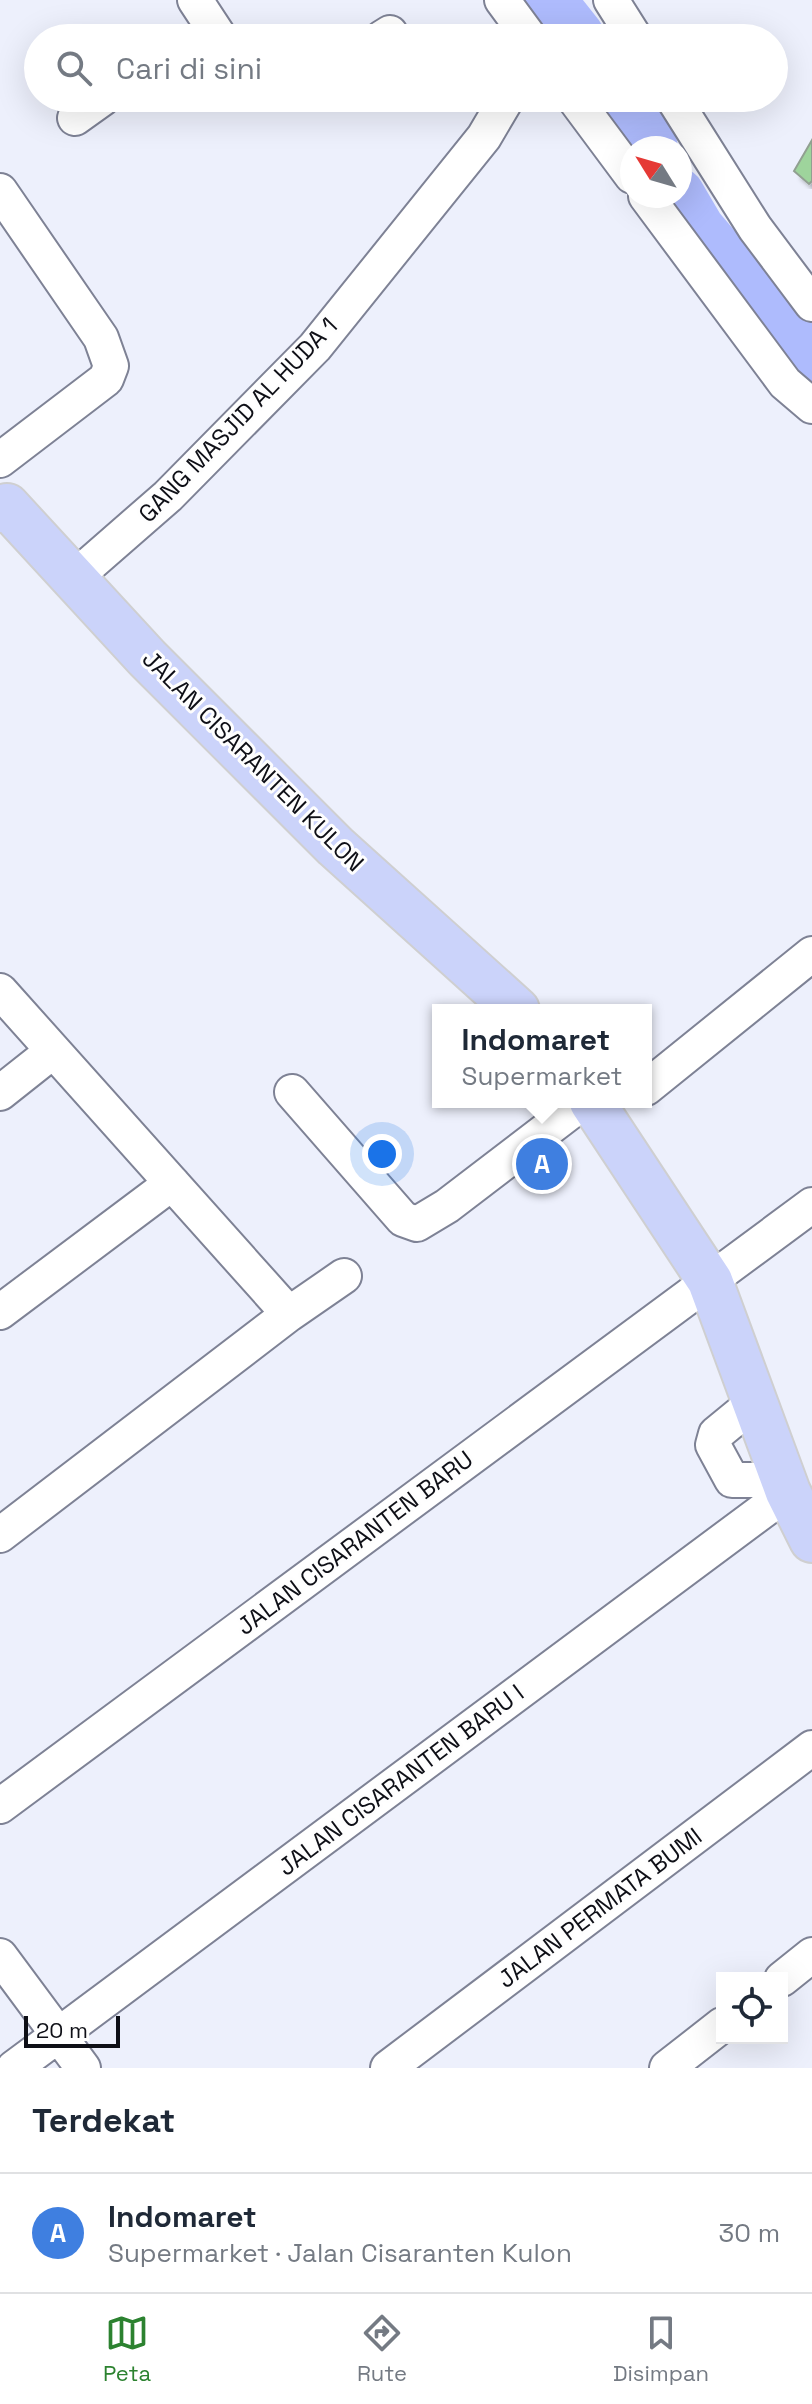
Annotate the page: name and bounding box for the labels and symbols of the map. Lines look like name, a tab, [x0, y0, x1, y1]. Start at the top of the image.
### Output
north arrow	[620, 136, 692, 208]
street label: GANG MASJID AL HUDA 1	[132, 311, 344, 529]
street label: JALAN CISARANTEN KULON	[136, 643, 371, 878]
your location	[362, 1134, 402, 1174]
pin: A	[516, 1134, 568, 1194]
street label: JALAN CISARANTEN BARU	[230, 1444, 479, 1642]
street label: JALAN CISARANTEN BARU I	[272, 1677, 530, 1882]
street label: JALAN PERMATA BUMI	[491, 1821, 708, 1995]
scale bar	[24, 2012, 120, 2048]

